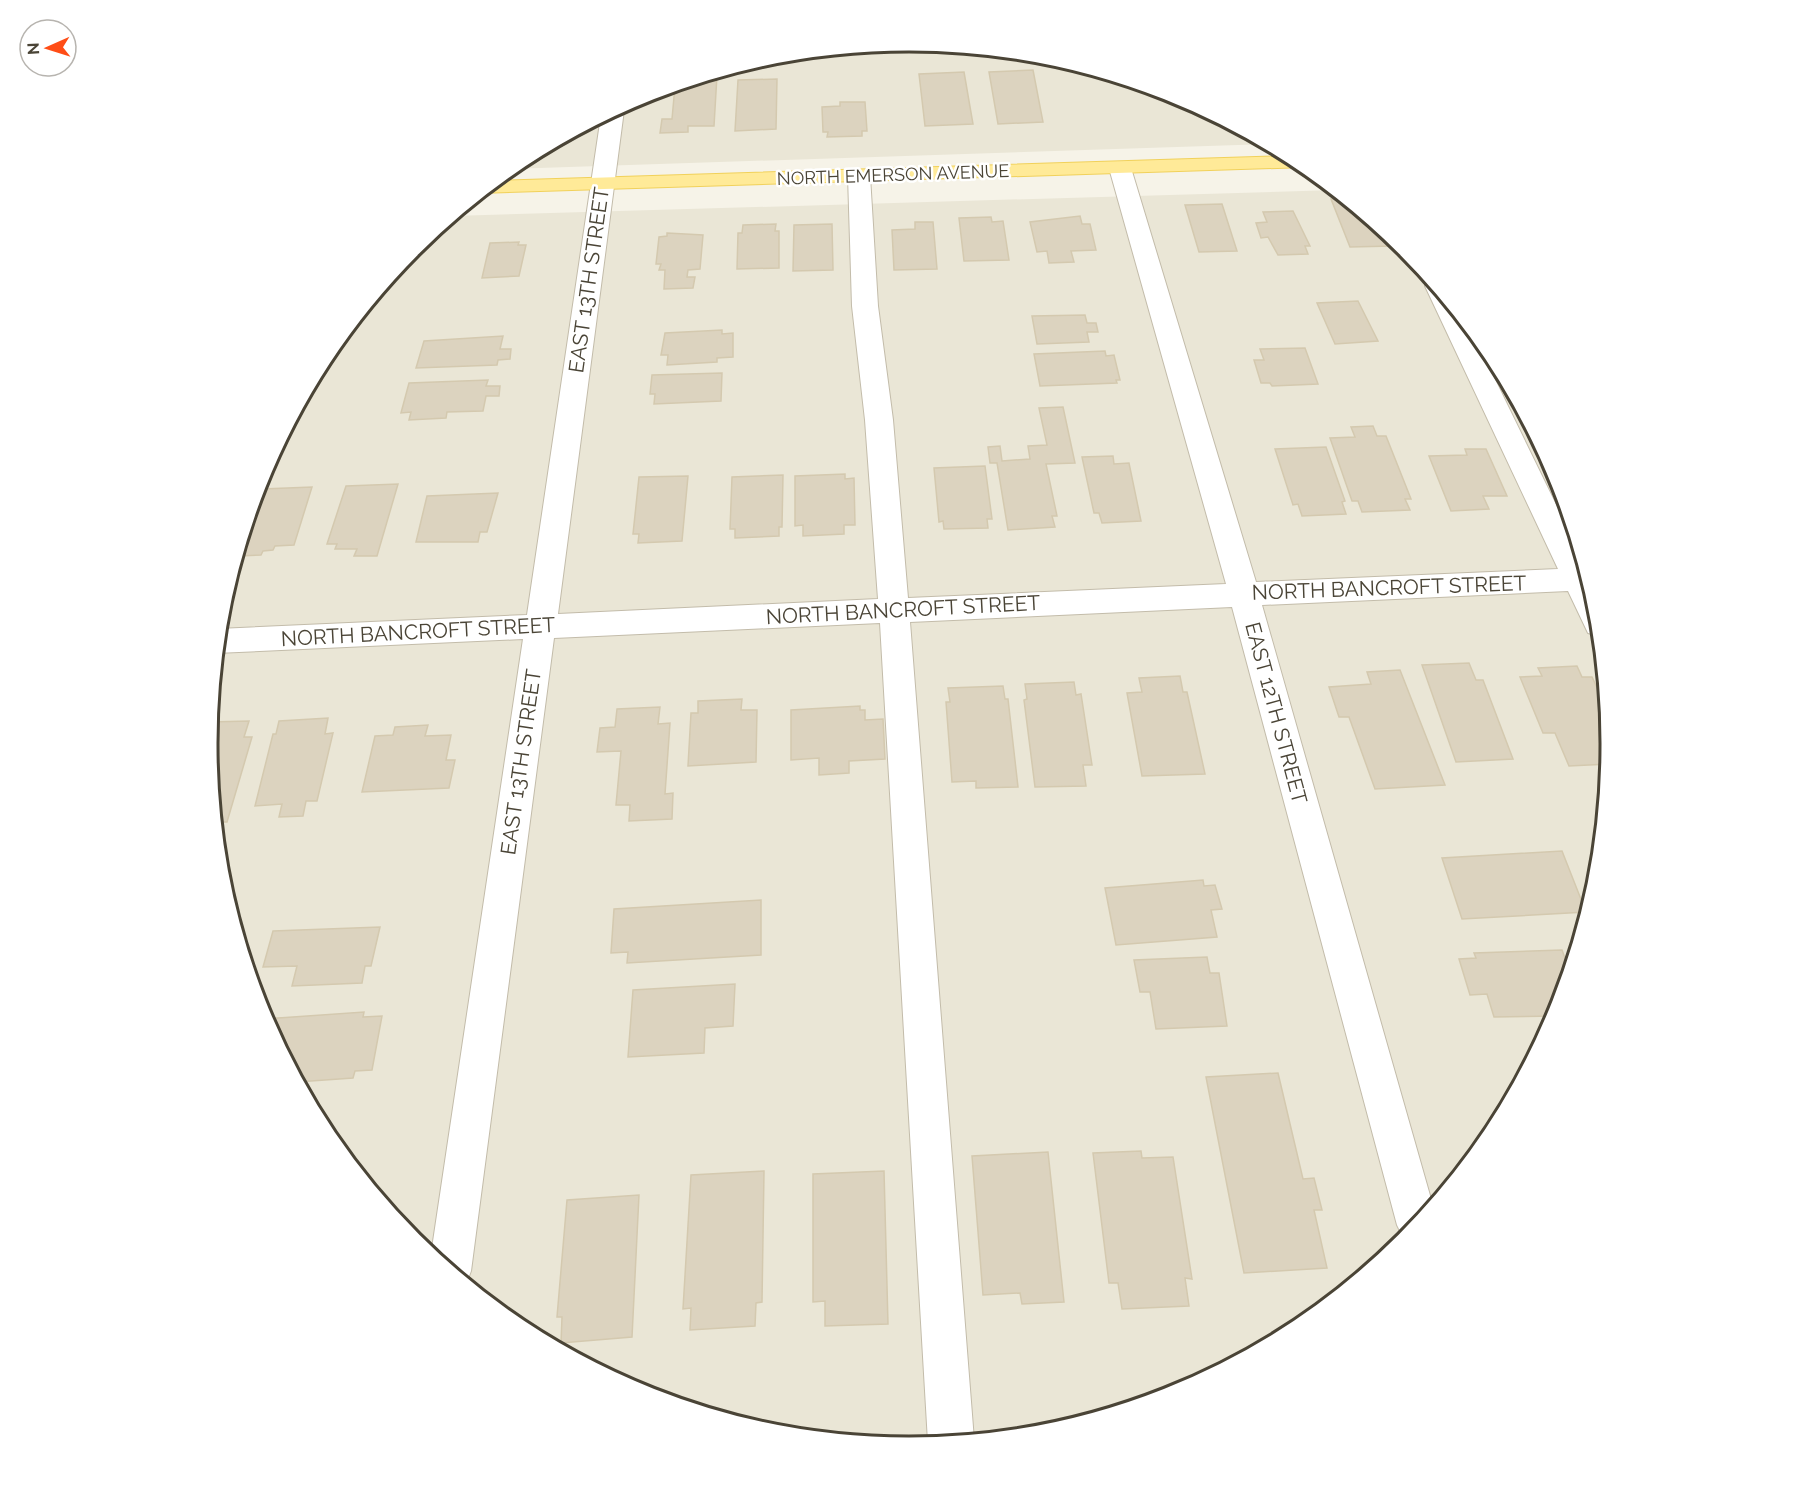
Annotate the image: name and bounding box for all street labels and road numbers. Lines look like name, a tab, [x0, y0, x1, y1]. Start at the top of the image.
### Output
street label: NORTH EMERSON AVENUE	[776, 160, 1010, 189]
street label: EAST 13TH STREET	[563, 185, 614, 374]
street label: NORTH BANCROFT STREET	[1251, 570, 1527, 605]
street label: NORTH BANCROFT STREET	[765, 590, 1041, 629]
street label: NORTH BANCROFT STREET	[280, 612, 556, 651]
street label: EAST 12TH STREET	[1240, 619, 1313, 807]
street label: EAST 13TH STREET	[495, 667, 546, 856]

